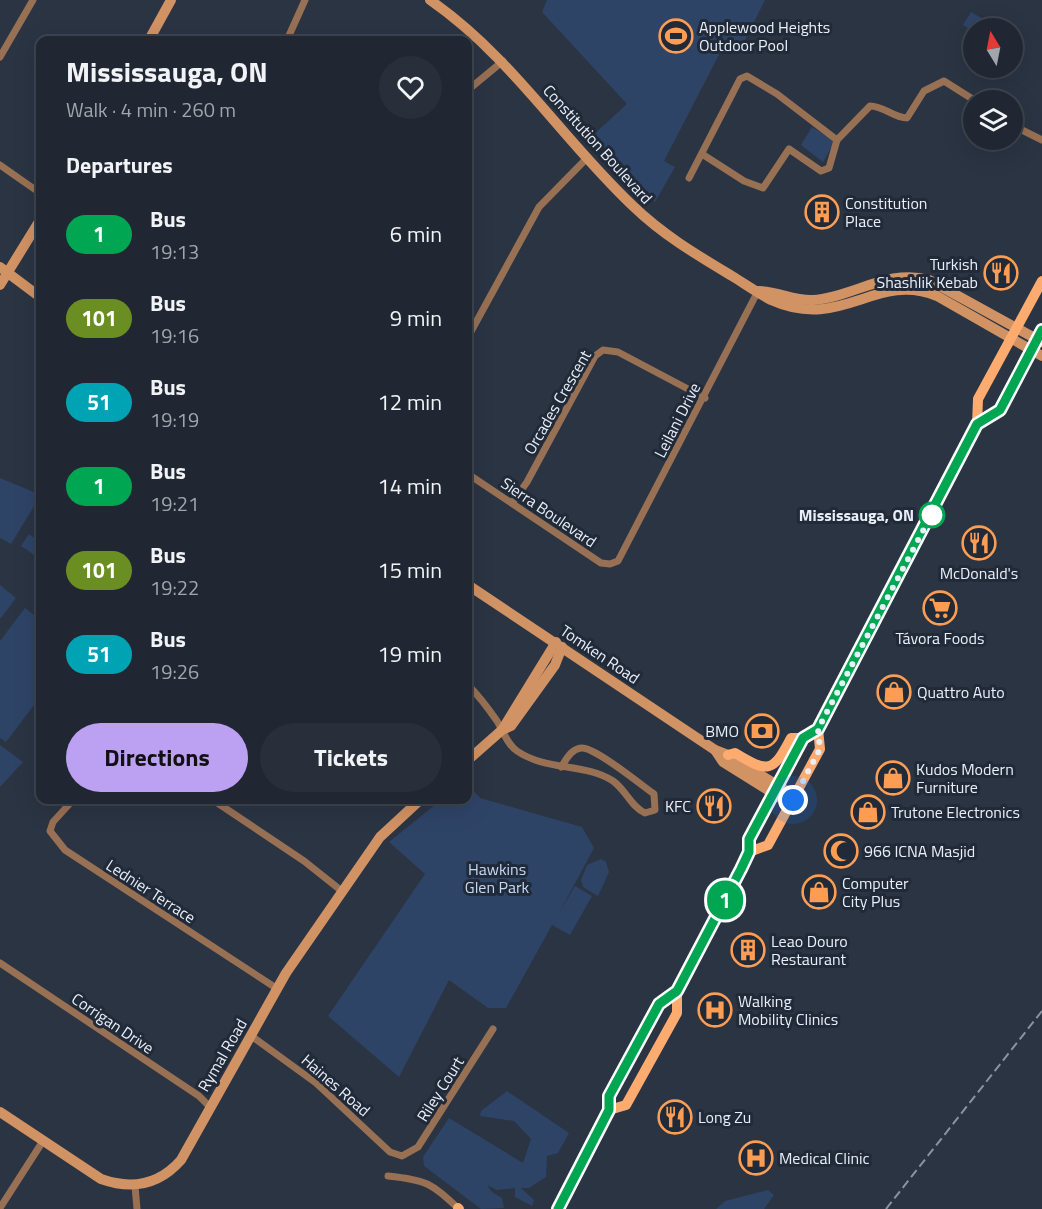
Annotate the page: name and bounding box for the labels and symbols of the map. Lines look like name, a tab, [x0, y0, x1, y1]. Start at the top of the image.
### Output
place label: Applewood Heights Outdoor Pool	[699, 15, 830, 57]
sports icon: Applewood Heights Outdoor Pool	[658, 18, 694, 54]
north arrow	[963, 18, 1023, 78]
street label: Constitution Boulevard	[538, 79, 658, 209]
place label: Constitution Place	[845, 191, 927, 233]
building icon: Constitution Place	[804, 194, 840, 230]
place label: Turkish Shashlik Kebab	[877, 252, 978, 294]
restaurant icon: Turkish Shashlik Kebab	[983, 255, 1019, 291]
street label: Orcades Crescent	[517, 345, 597, 459]
street label: Leilani Drive	[648, 378, 706, 462]
street label: Sierra Boulevard	[496, 471, 602, 553]
marker: Mississauga, ON	[919, 502, 945, 528]
place label: Mississauga, ON	[799, 503, 914, 527]
restaurant icon: McDonald's	[961, 525, 997, 561]
place label: McDonald's	[940, 561, 1018, 585]
supermarket icon: Távora Foods	[922, 590, 958, 626]
street label: Tomken Road	[556, 619, 644, 689]
place label: Távora Foods	[896, 626, 984, 650]
shop icon: Quattro Auto	[876, 674, 912, 710]
place label: Quattro Auto	[917, 680, 1005, 704]
bank icon: BMO	[744, 713, 780, 749]
place label: BMO	[705, 719, 739, 743]
place label: Kudos Modern Furniture	[916, 757, 1014, 799]
shop icon: Kudos Modern Furniture	[875, 760, 911, 796]
your location	[778, 785, 808, 815]
restaurant icon: KFC	[696, 788, 732, 824]
place label: KFC	[665, 794, 691, 818]
shop icon: Trutone Electronics	[850, 794, 886, 830]
place label: Trutone Electronics	[891, 800, 1020, 824]
mosque icon: 966 ICNA Masjid	[823, 833, 859, 869]
place label: 966 ICNA Masjid	[864, 839, 975, 863]
street label: Lednier Terrace	[102, 853, 200, 929]
park label: Hawkins Glen Park	[465, 857, 530, 899]
place label: Computer City Plus	[842, 871, 909, 913]
shop icon: Computer City Plus	[801, 874, 837, 910]
line badge: 1	[706, 880, 744, 920]
place label: Leao Douro Restaurant	[771, 929, 848, 971]
building icon: Leao Douro Restaurant	[730, 932, 766, 968]
street label: Corrigan Drive	[67, 987, 159, 1059]
place label: Walking Mobility Clinics	[738, 989, 838, 1031]
hospital icon: Walking Mobility Clinics	[697, 992, 733, 1028]
street label: Rymal Road	[191, 1014, 253, 1096]
street label: Haines Road	[296, 1048, 376, 1122]
street label: Riley Court	[411, 1051, 470, 1126]
restaurant icon: Long Zu	[657, 1099, 693, 1135]
place label: Long Zu	[698, 1105, 751, 1129]
hospital icon: Medical Clinic	[738, 1140, 774, 1176]
place label: Medical Clinic	[779, 1146, 870, 1170]

